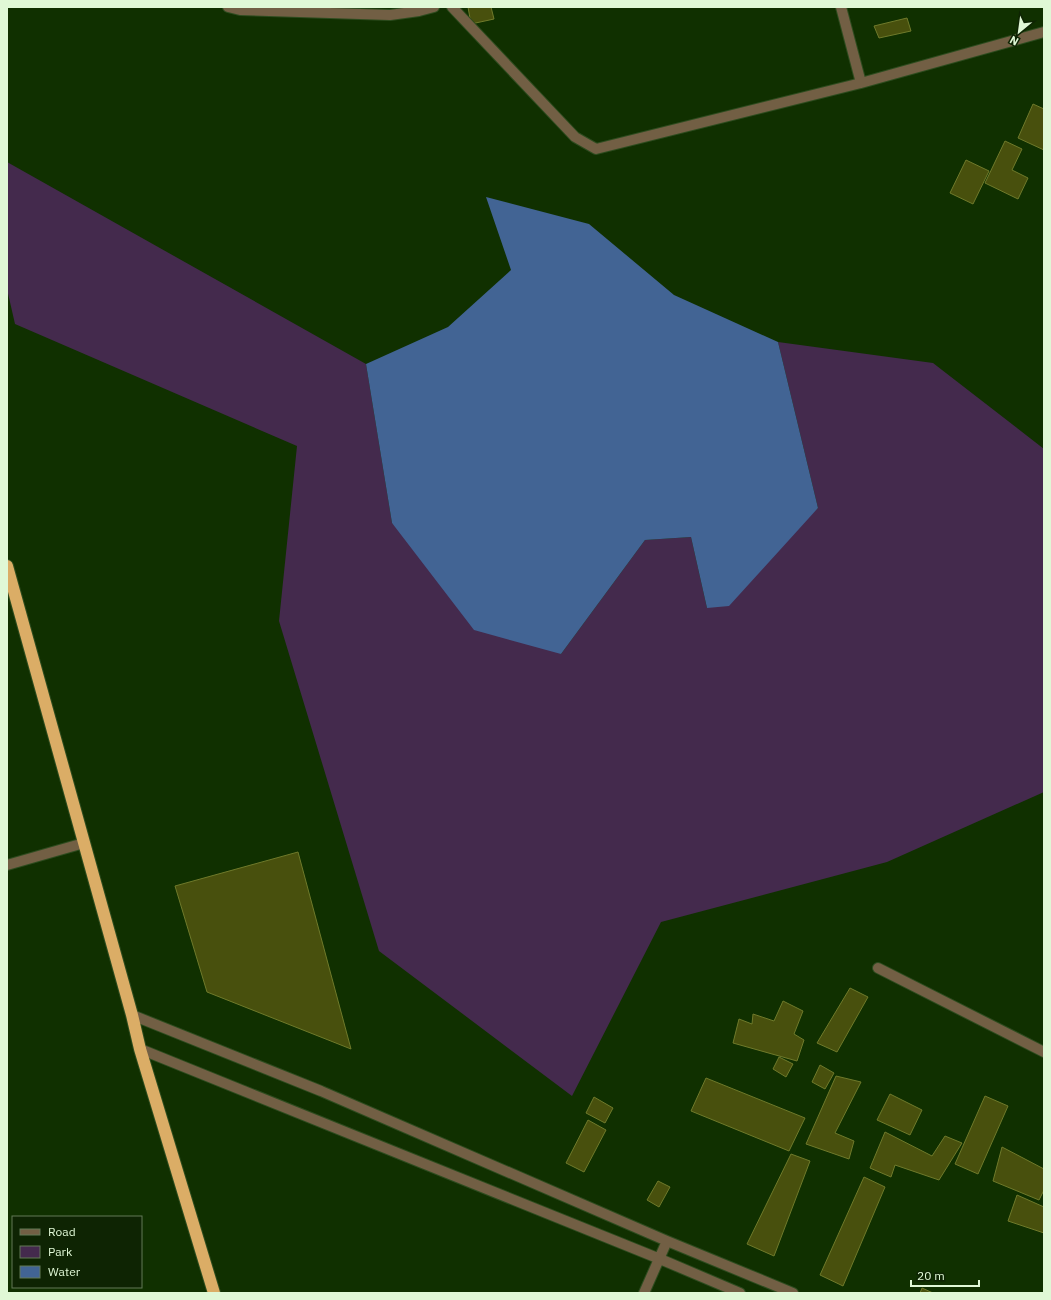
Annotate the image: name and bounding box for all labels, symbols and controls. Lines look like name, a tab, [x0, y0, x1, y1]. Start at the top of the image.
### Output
north arrow	[999, 12, 1039, 52]
text: N	[1007, 33, 1021, 49]
legend	[12, 1216, 142, 1288]
text: Road	[48, 1224, 76, 1239]
text: Park	[48, 1244, 73, 1259]
scale bar	[911, 1262, 979, 1288]
text: Water	[48, 1264, 81, 1279]
text: 20 m	[917, 1268, 945, 1283]

